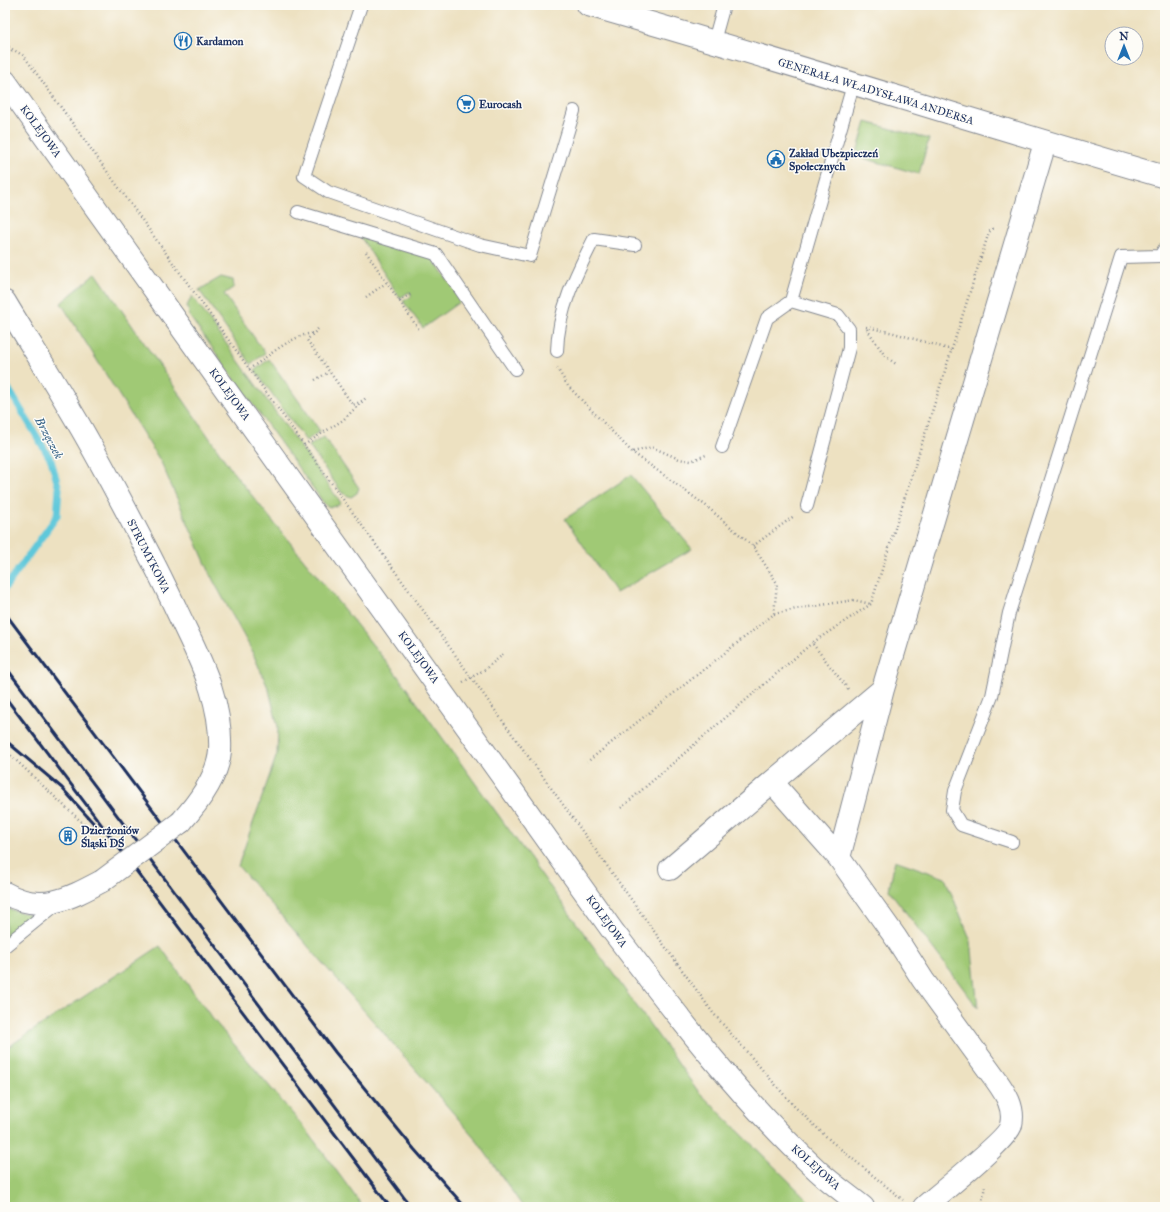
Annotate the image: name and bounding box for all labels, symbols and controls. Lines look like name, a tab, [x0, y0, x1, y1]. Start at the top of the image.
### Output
north arrow	[1104, 26, 1144, 66]
text: N	[1119, 30, 1129, 43]
restaurant icon: Kardamon	[173, 31, 193, 51]
place label: Kardamon	[196, 35, 244, 48]
street label: GENERAŁA WŁADYSŁAWA ANDERSA	[776, 55, 976, 128]
supermarket icon: Eurocash	[456, 94, 476, 114]
place label: Eurocash	[479, 98, 523, 111]
street label: KOLEJOWA	[16, 103, 64, 161]
place label: Zakład Ubezpieczeń Społecznych	[789, 147, 878, 174]
public building icon: Zakład Ubezpieczeń Społecznych	[766, 149, 786, 169]
street label: KOLEJOWA	[205, 366, 253, 424]
water label: Brzęczek	[32, 414, 66, 462]
street label: STRUMYKOWA	[124, 517, 173, 596]
street label: KOLEJOWA	[394, 629, 442, 687]
place label: Dzierżoniów Śląski DŚ	[81, 824, 140, 850]
building icon: Dzierżoniów Śląski DŚ	[58, 826, 78, 846]
street label: KOLEJOWA	[582, 893, 630, 951]
street label: KOLEJOWA	[788, 1142, 843, 1194]

